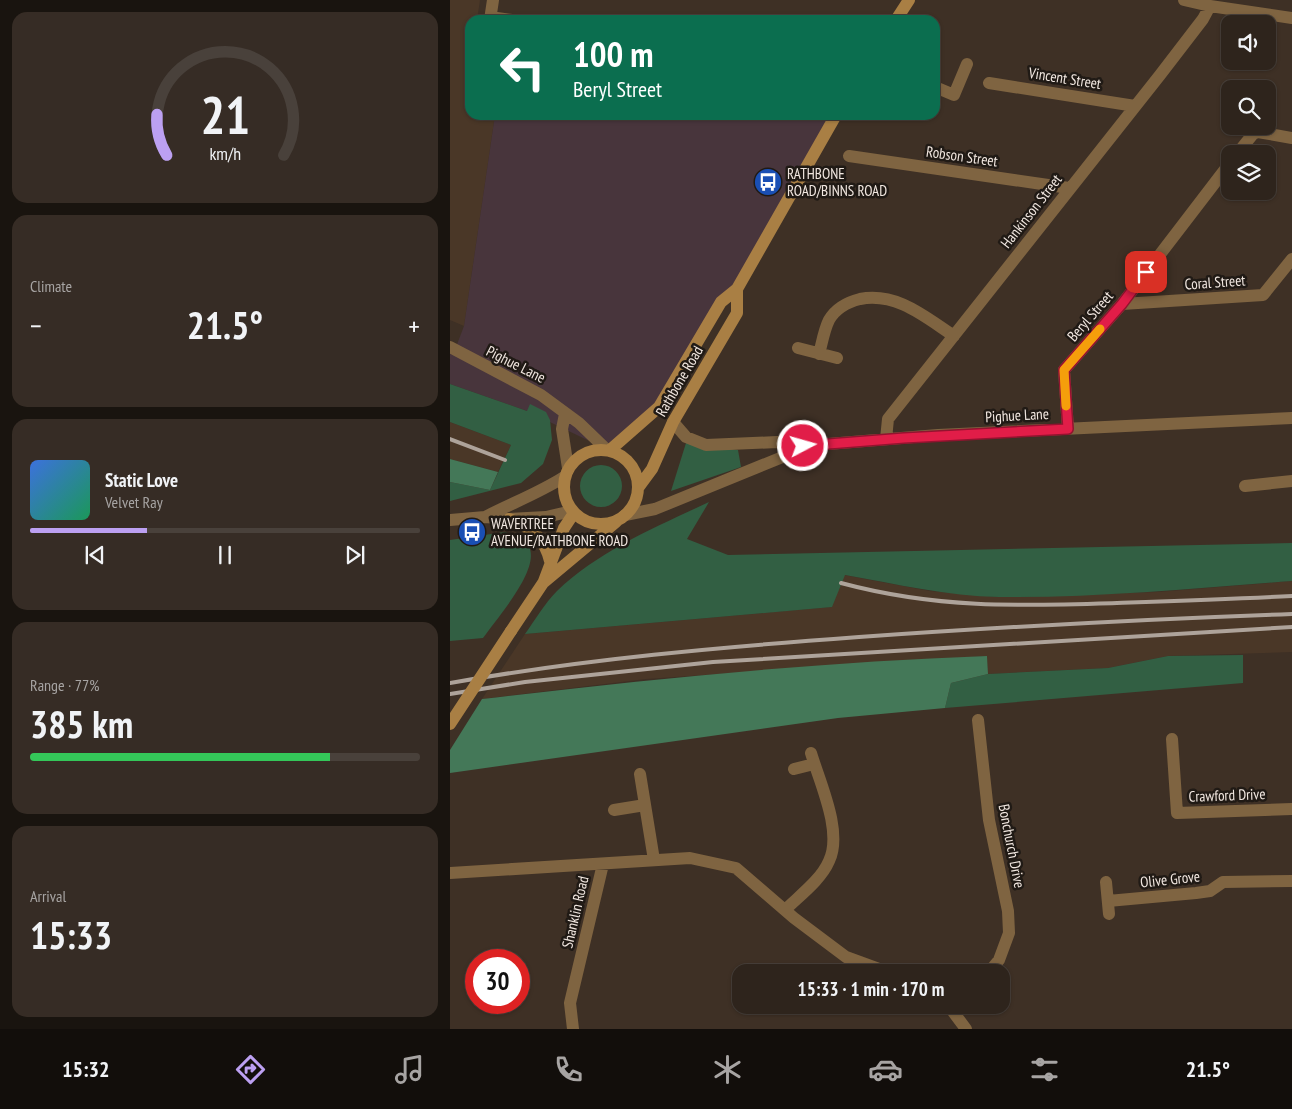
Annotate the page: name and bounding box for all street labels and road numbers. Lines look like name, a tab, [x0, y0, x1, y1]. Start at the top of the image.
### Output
street label: Vincent Street	[1026, 63, 1103, 93]
street label: Robson Street	[925, 142, 999, 170]
street label: Hankinson Street	[996, 170, 1066, 252]
street label: Coral Street	[1184, 270, 1246, 294]
street label: Beryl Street	[1063, 287, 1117, 345]
street label: Pighue Lane	[483, 341, 549, 387]
street label: Rathbone Road	[651, 342, 707, 420]
street label: Pighue Lane	[985, 404, 1049, 426]
street label: Crawford Drive	[1188, 784, 1266, 806]
street label: Bonchurch Drive	[995, 802, 1029, 890]
street label: Olive Grove	[1139, 866, 1201, 892]
street label: Shanklin Road	[557, 874, 593, 950]

